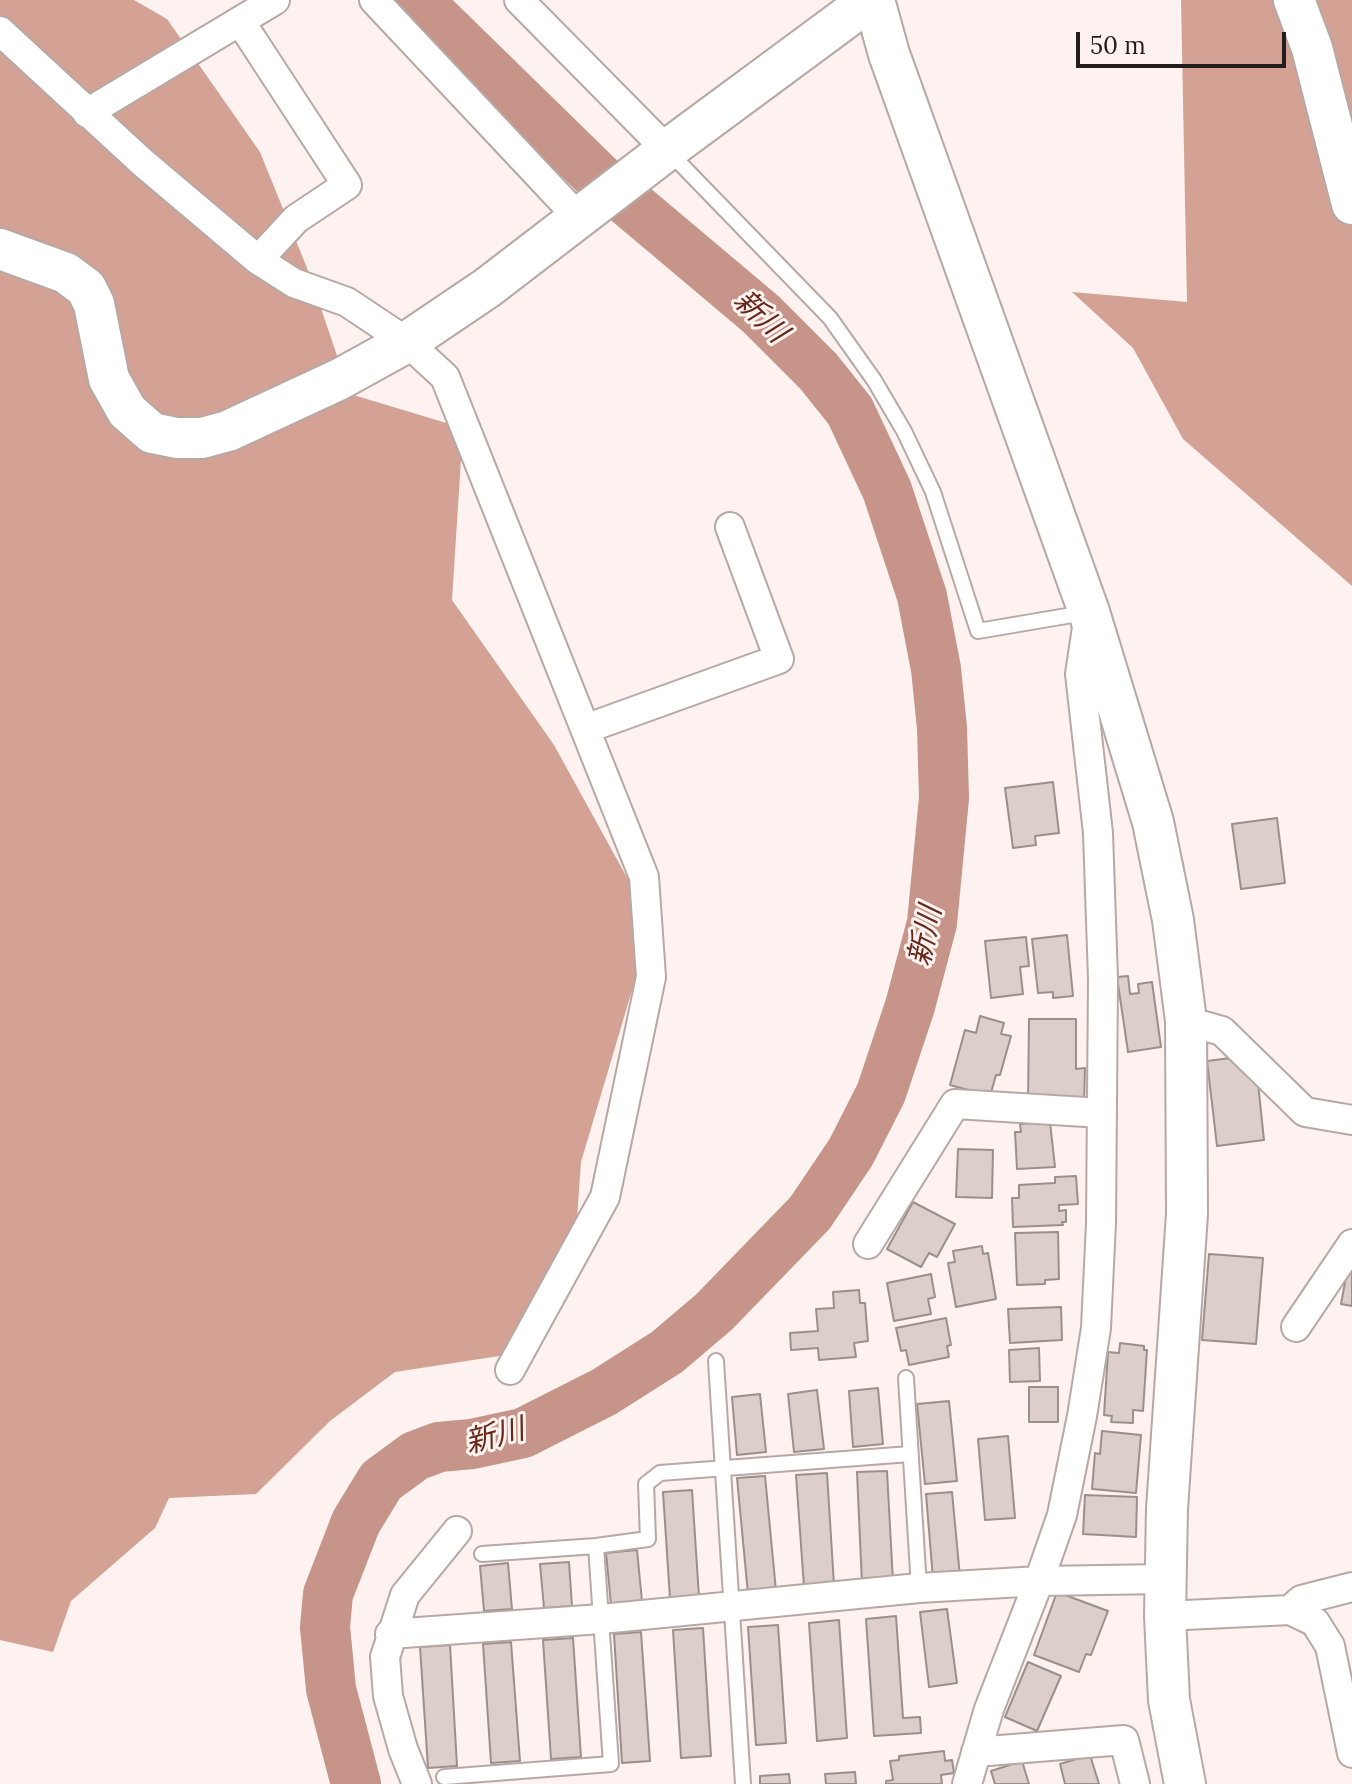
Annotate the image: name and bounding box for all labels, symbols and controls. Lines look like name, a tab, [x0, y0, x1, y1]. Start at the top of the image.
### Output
scale bar	[1080, 16, 1290, 66]
text: 50 m	[1090, 30, 1146, 61]
water label: 新川	[726, 283, 794, 351]
water label: 新川	[902, 903, 950, 969]
water label: 新川	[461, 1412, 529, 1462]

